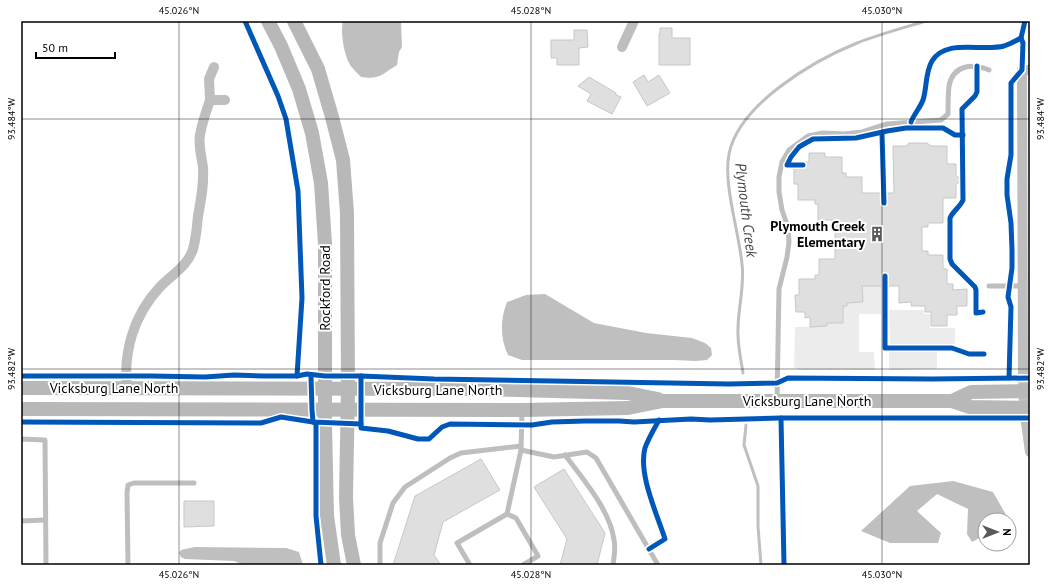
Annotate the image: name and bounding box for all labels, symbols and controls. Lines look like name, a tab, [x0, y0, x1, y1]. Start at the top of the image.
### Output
text: 45.026°N	[159, 4, 199, 17]
text: 45.028°N	[511, 4, 551, 17]
text: 45.030°N	[862, 4, 902, 17]
scale bar	[36, 34, 115, 60]
text: 50 m	[42, 40, 68, 55]
text: 93.484°W	[5, 97, 18, 140]
text: 93.484°W	[1034, 97, 1047, 140]
water label: Plymouth Creek	[731, 162, 762, 260]
place label: Plymouth Creek Elementary	[770, 217, 865, 251]
building icon: Plymouth Creek Elementary	[868, 225, 886, 243]
street label: Rockford Road	[316, 245, 334, 331]
text: 93.482°W	[5, 347, 18, 390]
text: 93.482°W	[1034, 347, 1047, 390]
street label: Vicksburg Lane North	[49, 379, 178, 397]
street label: Vicksburg Lane North	[373, 381, 502, 399]
street label: Vicksburg Lane North	[742, 392, 871, 410]
north arrow	[977, 512, 1017, 552]
text: N	[1000, 528, 1014, 536]
text: 45.026°N	[159, 568, 199, 581]
text: 45.028°N	[511, 568, 551, 581]
text: 45.030°N	[862, 568, 902, 581]

